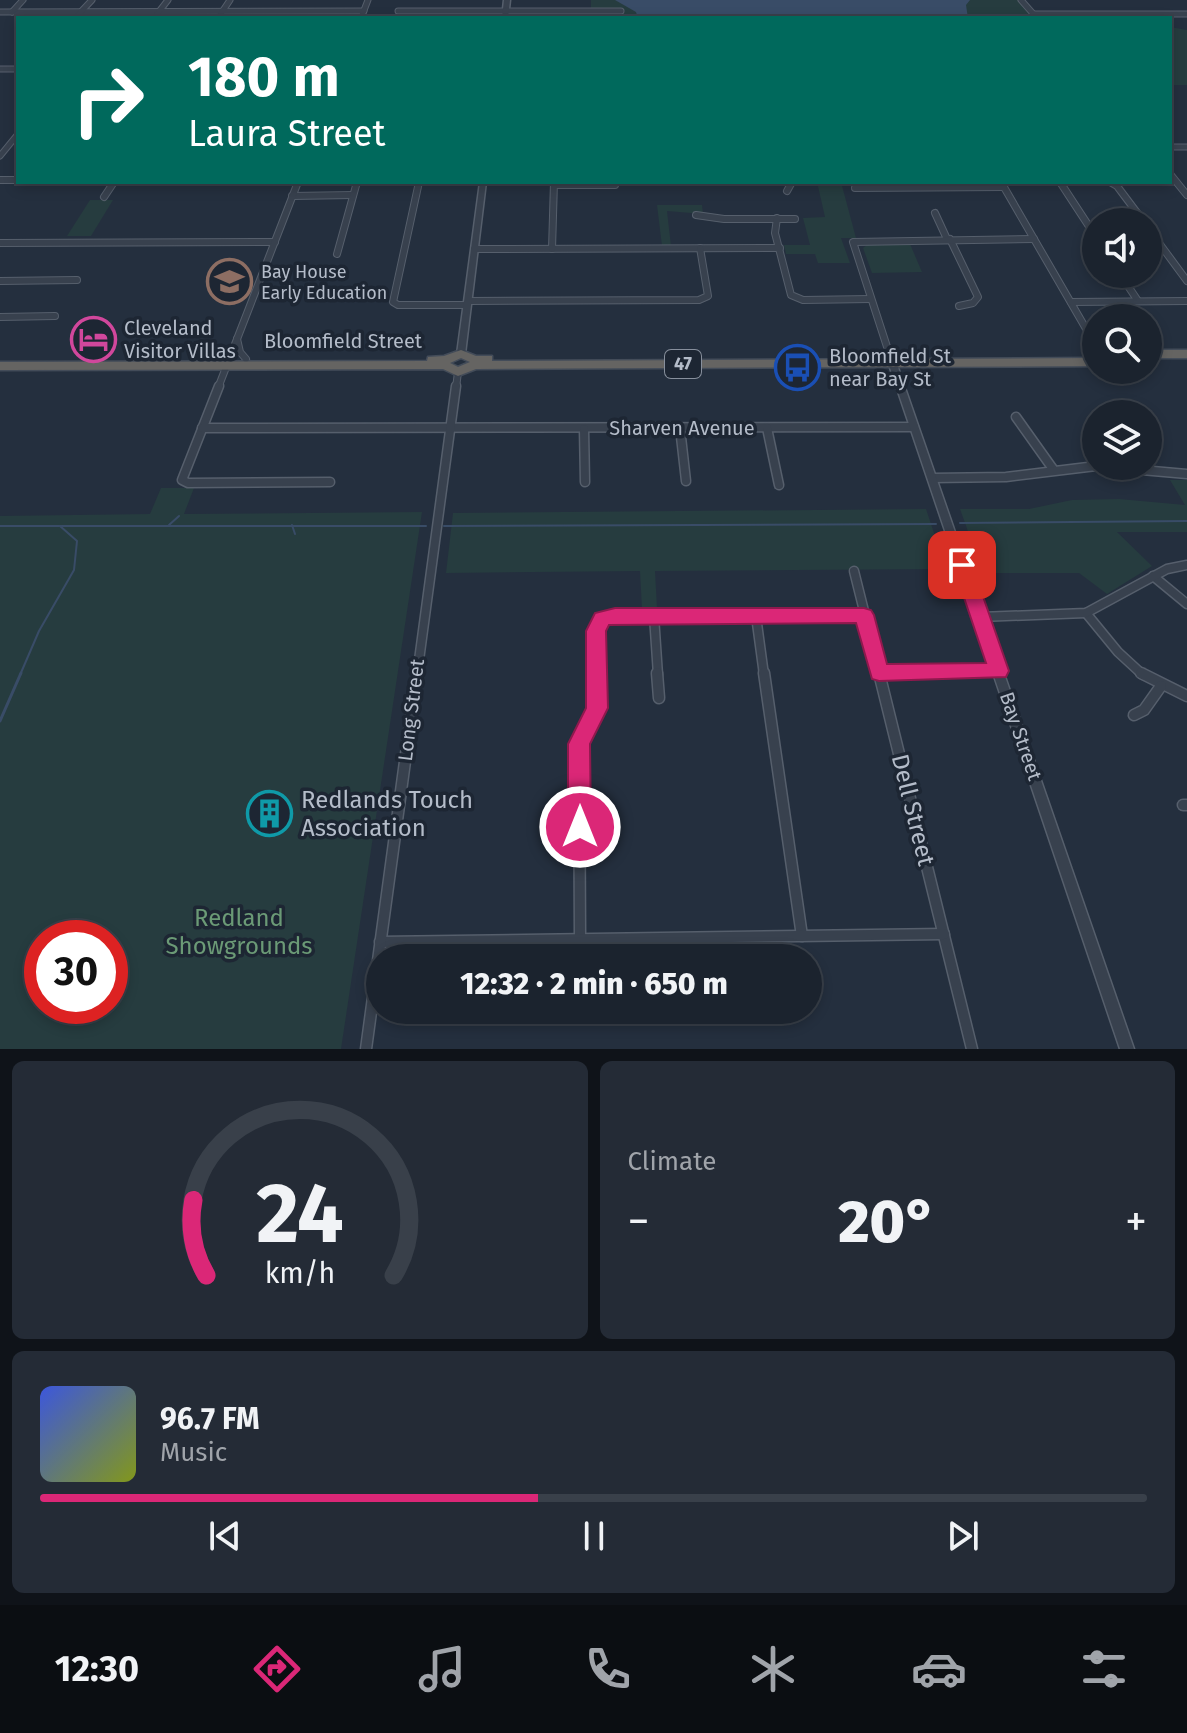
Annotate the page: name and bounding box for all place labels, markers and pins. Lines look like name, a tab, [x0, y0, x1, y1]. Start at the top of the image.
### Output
school or university icon: Bay House Early Education	[206, 258, 254, 306]
place label: Bay House Early Education	[261, 261, 387, 304]
hotel icon: Cleveland Visitor Villas	[69, 315, 117, 363]
place label: Cleveland Visitor Villas	[124, 316, 236, 363]
bus stop icon: Bloomfield St near Bay St	[774, 343, 822, 391]
place label: Bloomfield St near Bay St	[829, 344, 952, 391]
pin	[928, 531, 996, 599]
place label: Redlands Touch Association	[301, 786, 473, 842]
building icon: Redlands Touch Association	[246, 790, 294, 838]

